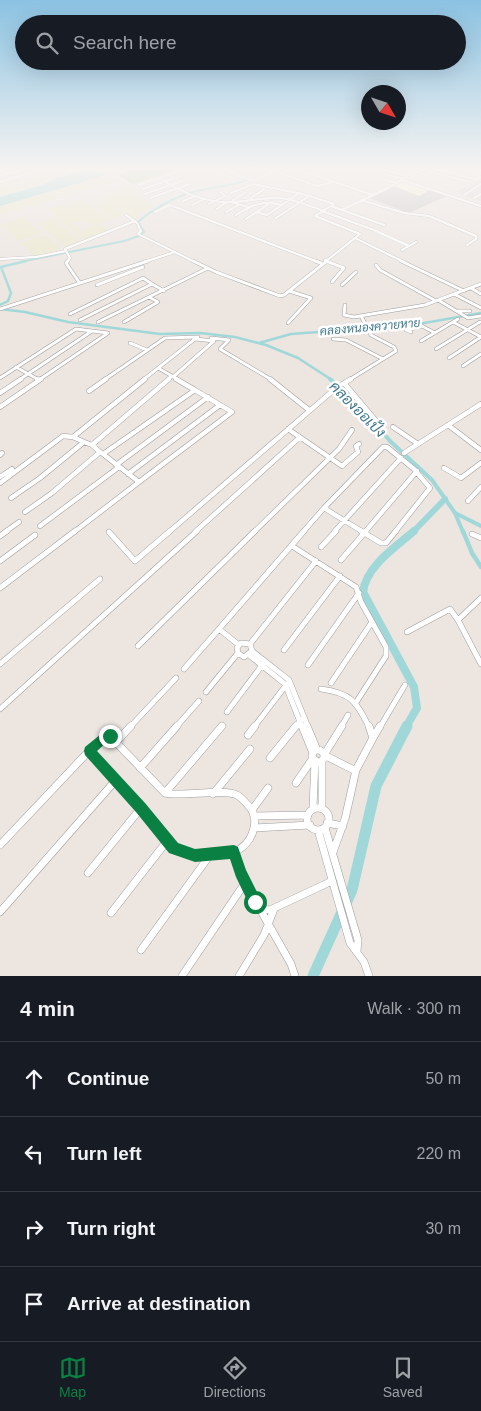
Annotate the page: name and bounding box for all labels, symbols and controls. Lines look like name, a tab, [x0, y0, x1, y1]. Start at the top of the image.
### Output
search box	[15, 15, 466, 70]
icon: search	[33, 29, 61, 57]
text: Search here	[73, 32, 177, 53]
north arrow	[361, 85, 406, 130]
water label: คลองหนองควายหาย	[319, 316, 421, 338]
water label: คลองออเป้ง	[326, 377, 390, 441]
route end	[99, 725, 122, 748]
route start	[244, 891, 267, 914]
text: 4 min	[20, 997, 75, 1020]
text: Walk · 300 m	[367, 1000, 461, 1017]
icon: ahead	[20, 1065, 48, 1093]
text: Continue	[67, 1068, 149, 1089]
text: 50 m	[425, 1070, 461, 1087]
icon: left	[20, 1140, 48, 1168]
text: Turn left	[67, 1143, 142, 1164]
text: 220 m	[417, 1145, 461, 1162]
icon: right	[20, 1215, 48, 1243]
text: Turn right	[67, 1218, 155, 1239]
text: 30 m	[425, 1220, 461, 1237]
icon: arrive	[20, 1290, 48, 1318]
text: Arrive at destination	[67, 1293, 251, 1314]
tab: Map	[59, 1354, 87, 1400]
tab: Directions	[204, 1354, 266, 1400]
tab: Saved	[383, 1354, 422, 1400]

